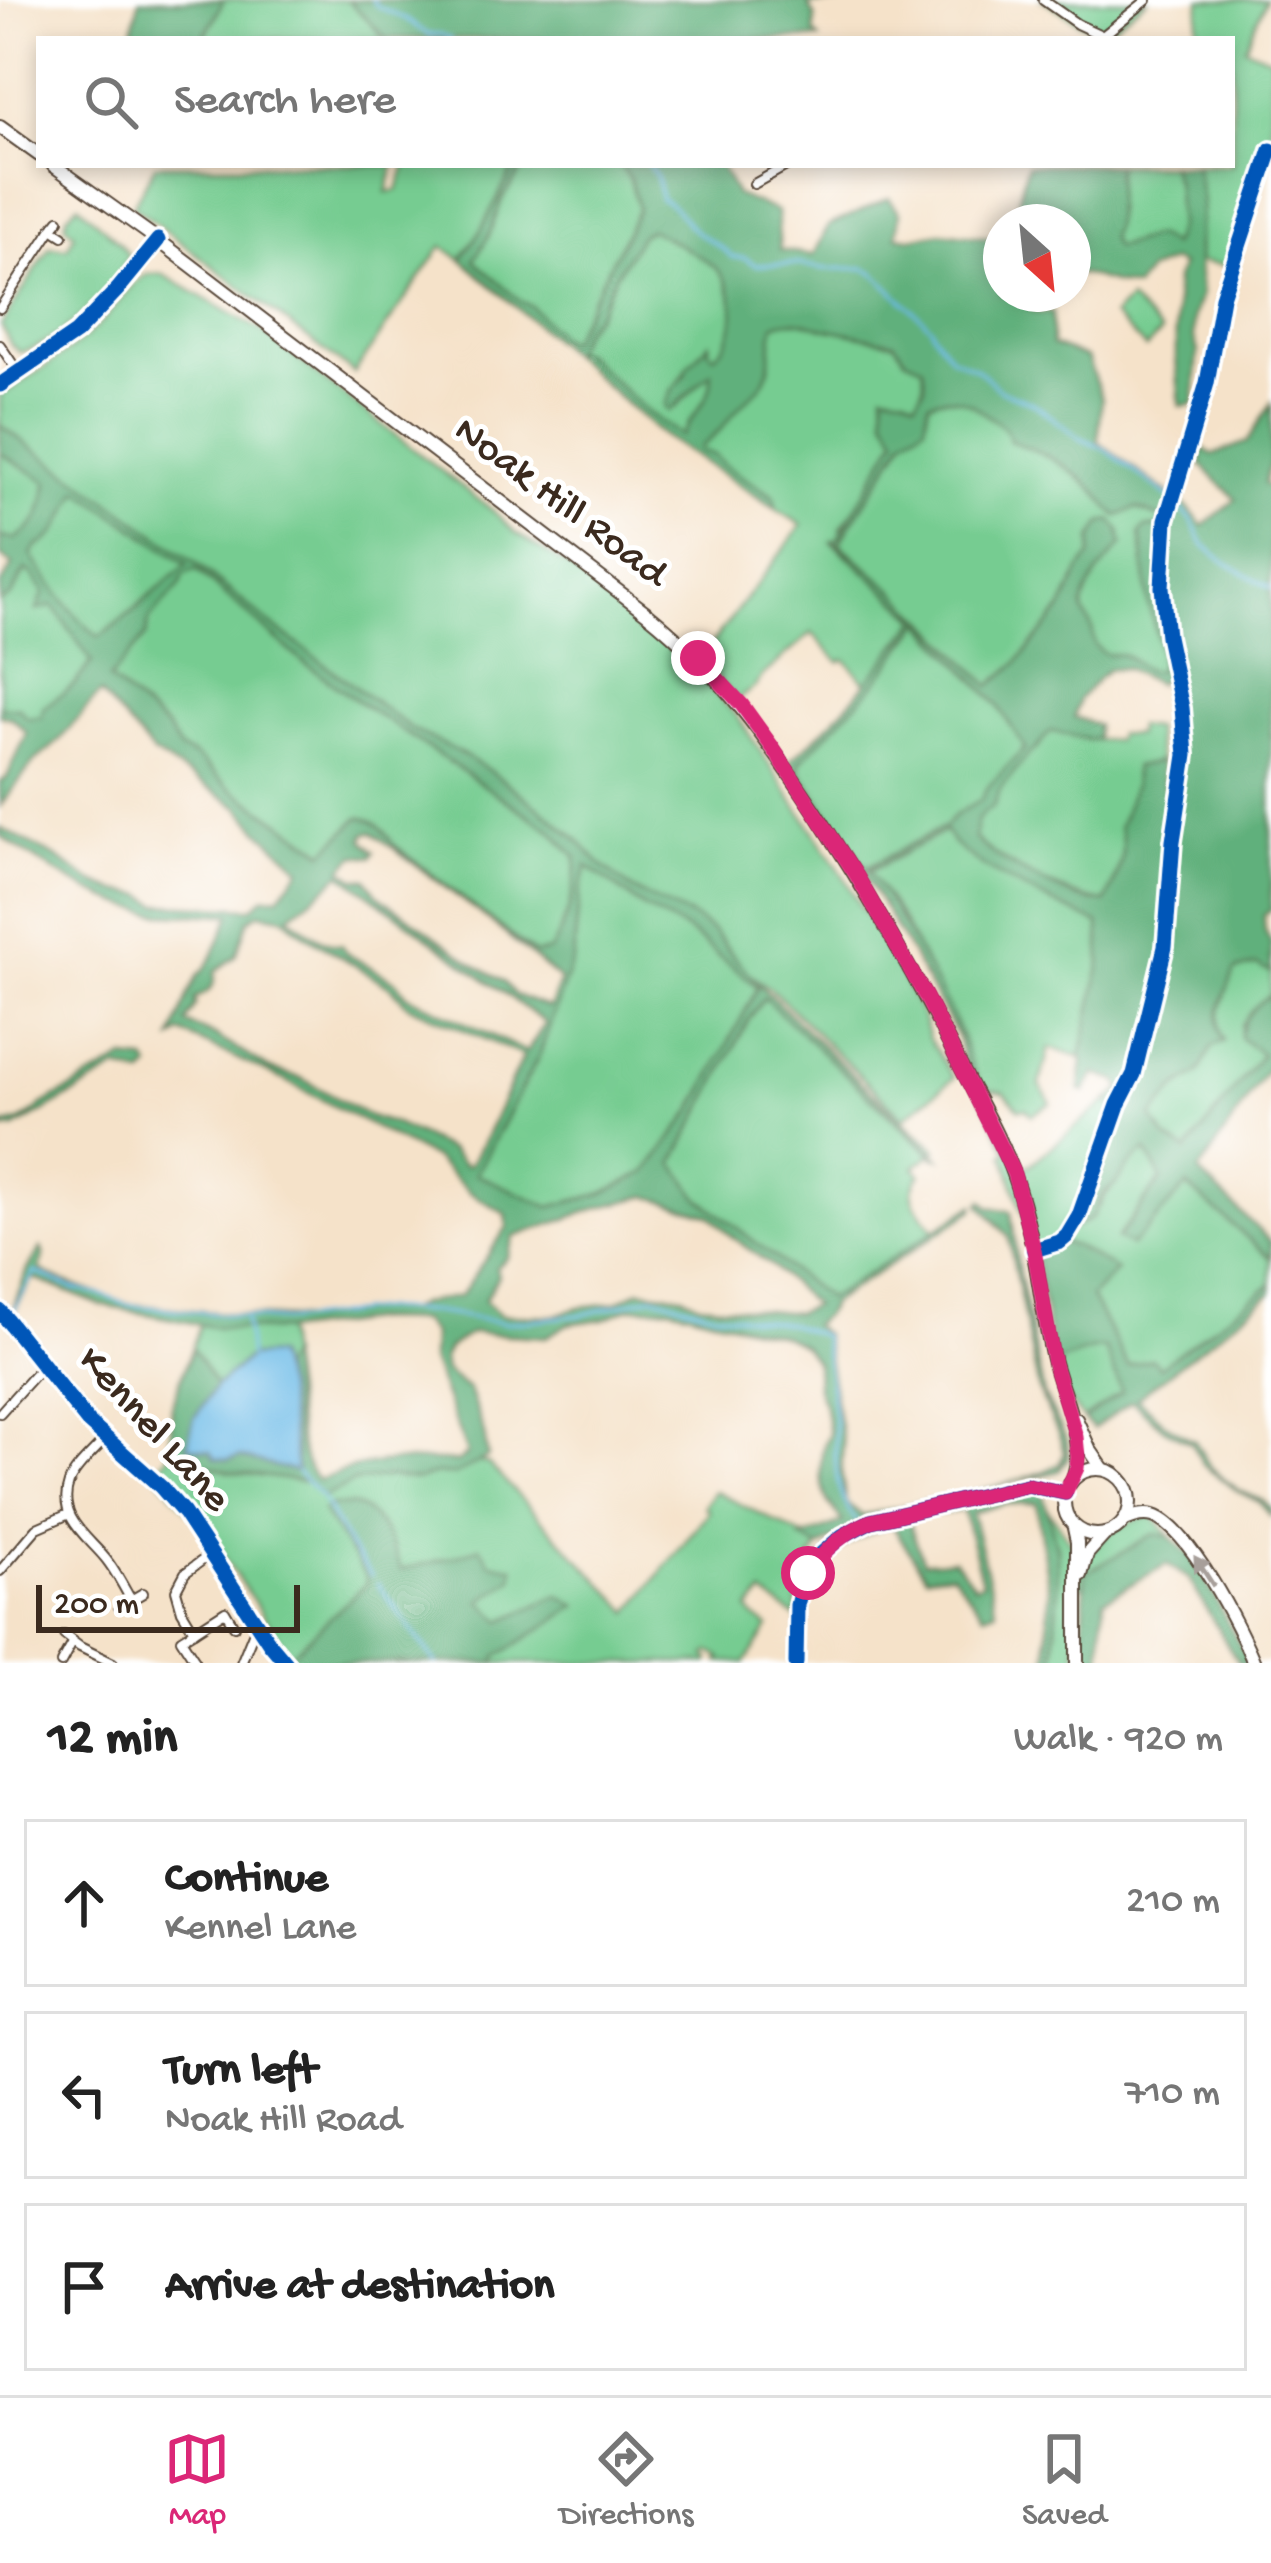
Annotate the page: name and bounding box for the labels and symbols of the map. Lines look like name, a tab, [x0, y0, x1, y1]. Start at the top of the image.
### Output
north arrow	[983, 204, 1091, 312]
street label: Noak Hill Road	[443, 408, 678, 602]
route end	[671, 631, 725, 685]
street label: Kennel Lane	[65, 1338, 240, 1525]
route start	[781, 1546, 835, 1600]
one-way arrow	[1194, 1554, 1216, 1587]
scale bar	[36, 1579, 300, 1632]

